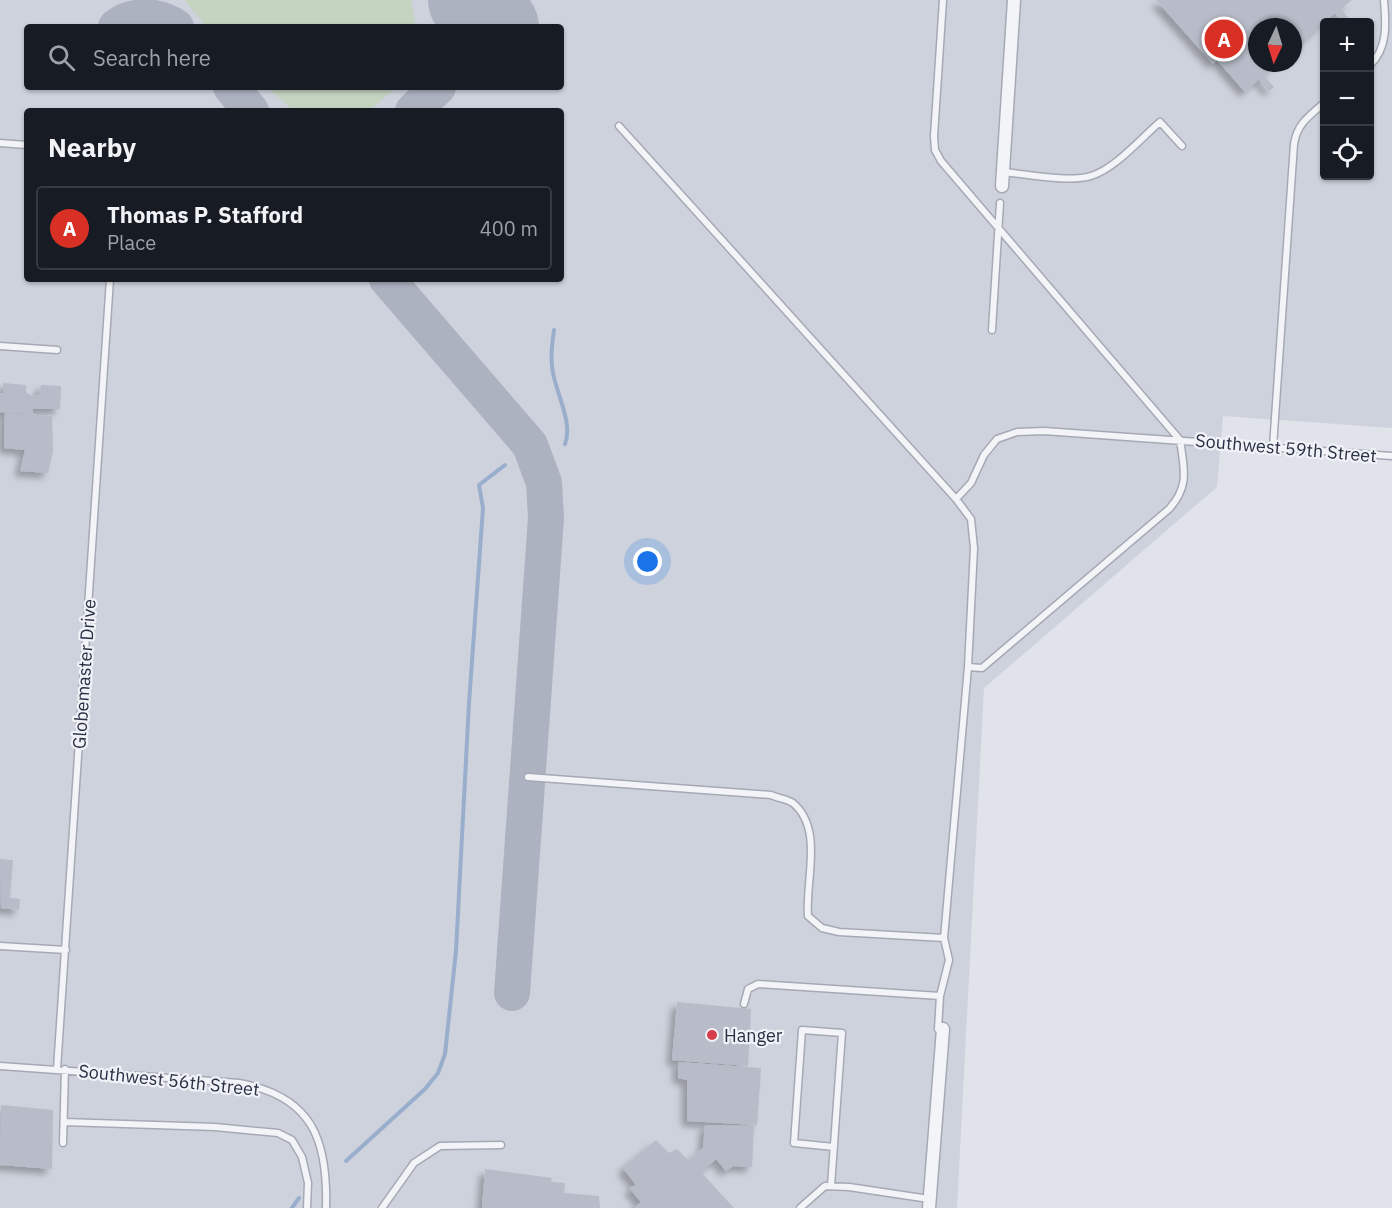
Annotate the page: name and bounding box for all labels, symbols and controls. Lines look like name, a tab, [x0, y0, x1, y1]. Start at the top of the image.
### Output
pin: A	[1204, 16, 1244, 62]
north arrow	[1248, 18, 1302, 72]
map controls	[1320, 18, 1374, 180]
button: +	[1320, 18, 1374, 72]
search box	[24, 24, 564, 90]
icon: search	[45, 41, 78, 74]
text: Search here	[93, 43, 211, 72]
button: −	[1320, 72, 1374, 126]
button: locate	[1320, 126, 1374, 180]
text: Nearby	[48, 130, 136, 164]
text: Thomas P. Stafford	[107, 200, 303, 229]
text: A	[63, 215, 76, 242]
text: 400 m	[480, 215, 538, 242]
text: Place	[107, 229, 156, 256]
street label: Southwest 59th Street	[1194, 429, 1378, 467]
your location	[633, 547, 662, 576]
street label: Globemaster Drive	[67, 598, 101, 750]
place label: Hanger	[724, 1024, 783, 1047]
marker: Hanger	[705, 1028, 719, 1042]
street label: Southwest 56th Street	[77, 1059, 261, 1101]

